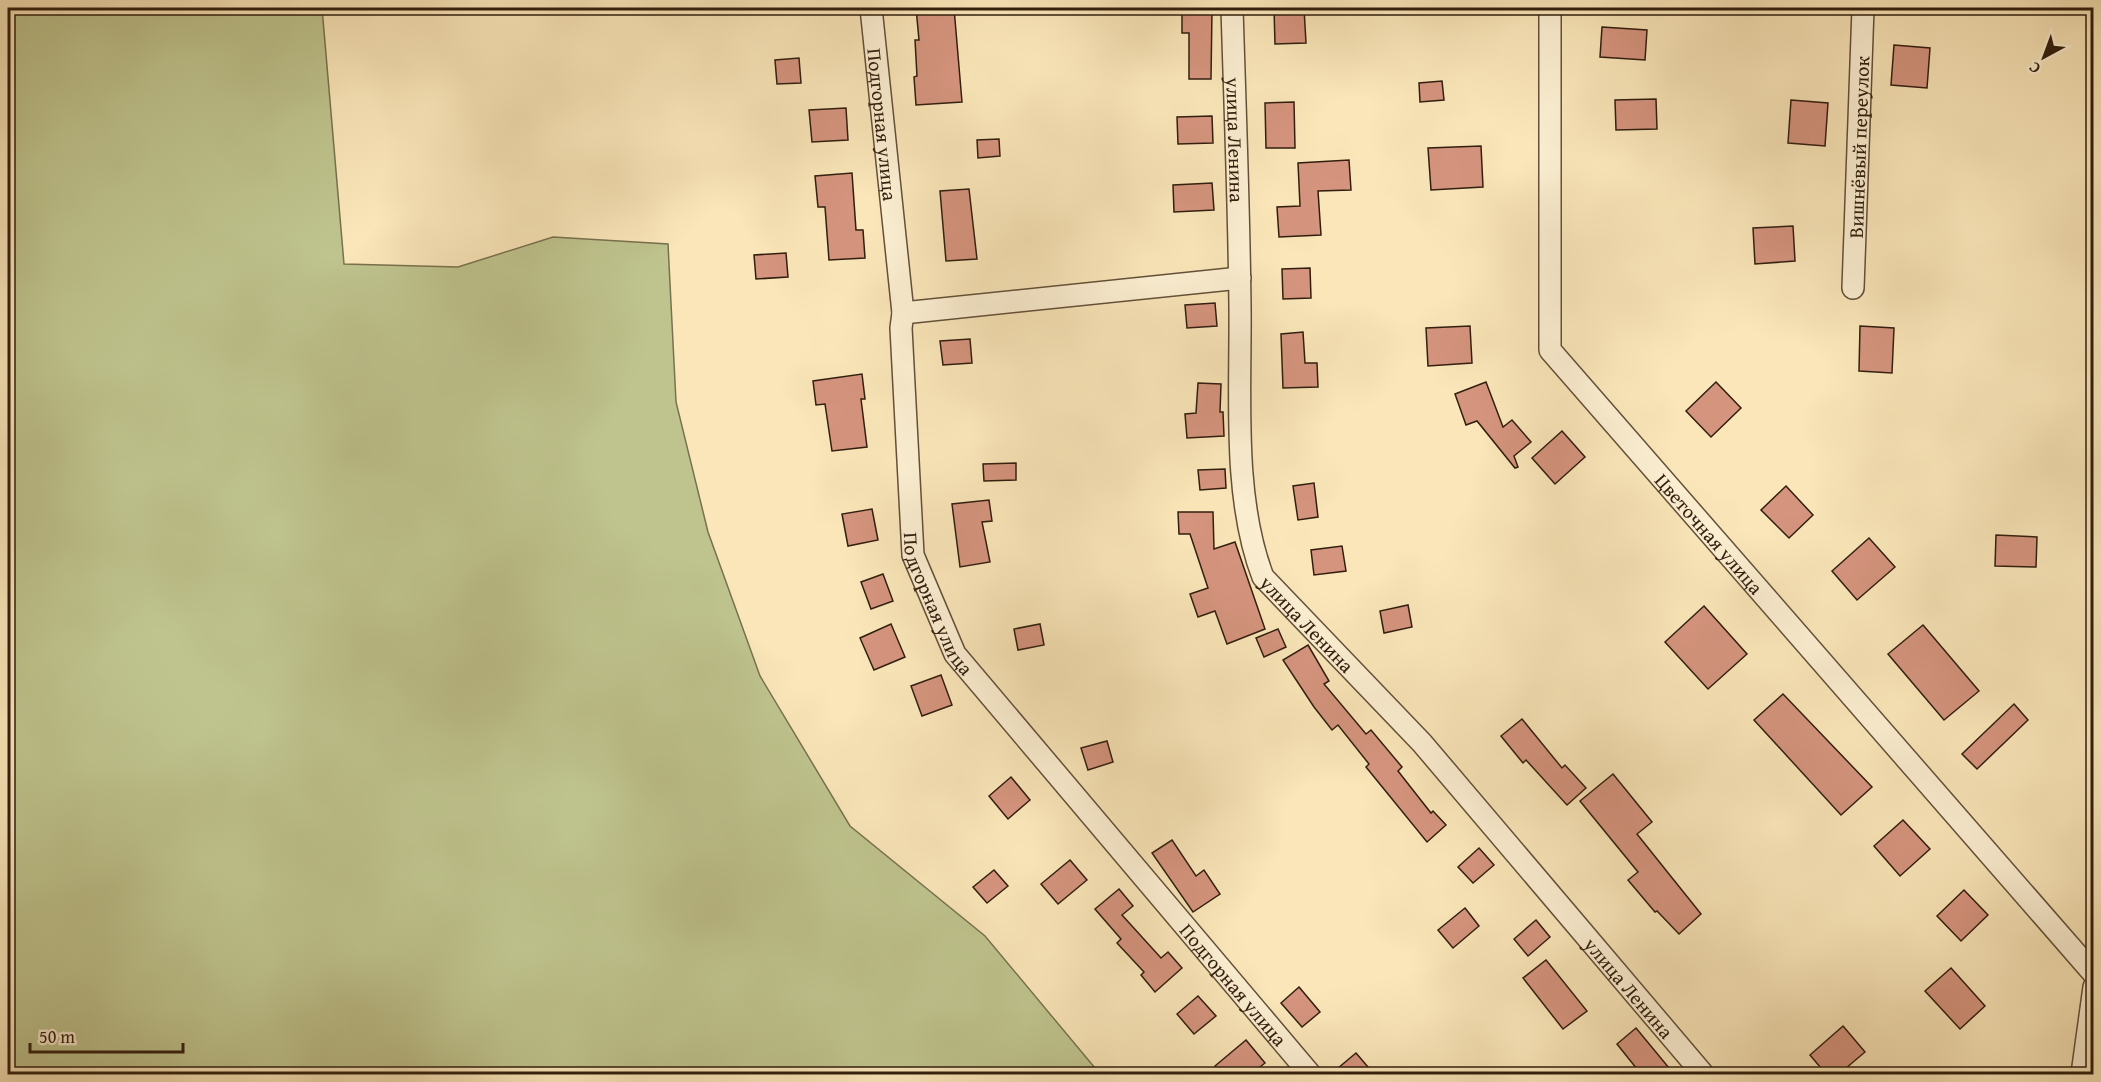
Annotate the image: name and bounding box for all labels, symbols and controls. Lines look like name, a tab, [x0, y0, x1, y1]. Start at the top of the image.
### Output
north arrow	[2014, 27, 2074, 87]
street label: Подгорная улица	[861, 47, 906, 203]
street label: Вишнёвый переулок	[1840, 55, 1876, 239]
text: С	[2023, 56, 2045, 80]
street label: улица Ленина	[1220, 76, 1253, 203]
street label: Цветочная улица	[1649, 466, 1771, 600]
street label: Подгорная улица	[897, 532, 981, 681]
street label: улица Ленина	[1253, 568, 1362, 679]
street label: Подгорная улица	[1174, 916, 1295, 1052]
street label: улица Ленина	[1577, 929, 1681, 1045]
scale bar	[30, 1016, 183, 1054]
text: 50 m	[39, 1023, 75, 1050]

